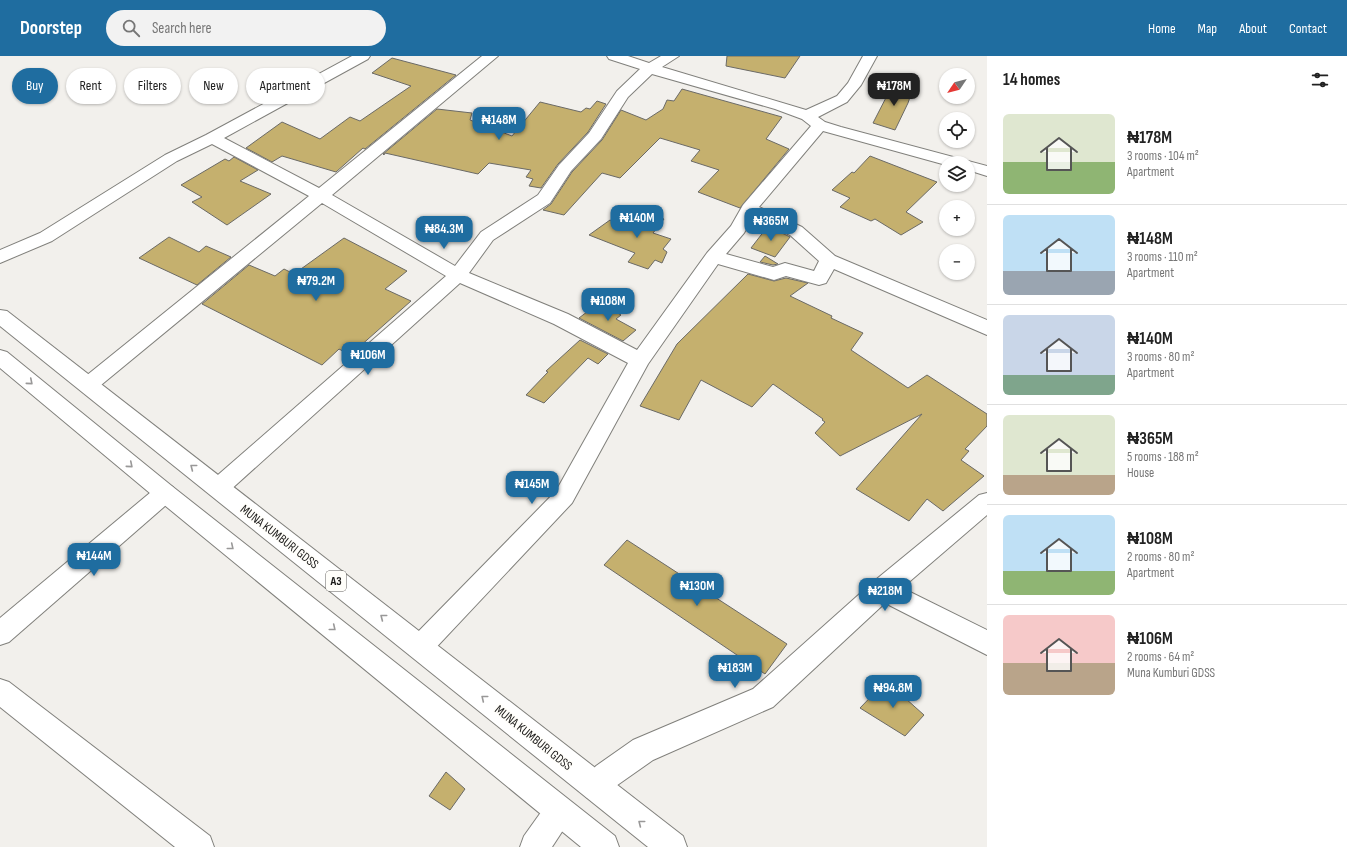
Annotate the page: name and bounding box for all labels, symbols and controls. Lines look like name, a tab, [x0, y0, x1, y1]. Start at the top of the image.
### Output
search box	[106, 10, 386, 46]
text: Doorstep	[20, 17, 82, 40]
icon: search	[120, 17, 142, 39]
text: Search here	[152, 19, 212, 38]
text: Home	[1148, 20, 1176, 37]
text: Map	[1198, 20, 1217, 37]
text: About	[1239, 20, 1267, 37]
text: Contact	[1289, 20, 1327, 37]
chip: Buy	[12, 68, 58, 104]
chip: Rent	[66, 68, 116, 104]
chip: Filters	[124, 68, 181, 104]
chip: New	[189, 68, 238, 104]
chip: Apartment	[246, 68, 325, 104]
north arrow	[939, 68, 975, 104]
map controls	[939, 68, 975, 280]
icon: filters	[1309, 69, 1331, 91]
text: 14 homes	[1003, 70, 1060, 90]
pin: ₦178M	[866, 73, 922, 107]
text: ₦178M	[877, 78, 911, 94]
pin: ₦148M	[471, 107, 527, 141]
text: ₦148M	[481, 112, 517, 128]
button: locate	[939, 112, 975, 148]
text: ₦178M	[1127, 128, 1172, 148]
icon: home	[1035, 130, 1083, 178]
text: 3 rooms · 104 m²	[1127, 148, 1199, 164]
button: layers	[939, 156, 975, 192]
text: Apartment	[1127, 164, 1174, 180]
button: +	[939, 200, 975, 236]
pin: ₦140M	[609, 205, 665, 239]
pin: ₦365M	[743, 208, 799, 242]
text: ₦140M	[619, 210, 655, 226]
text: ₦365M	[753, 213, 789, 229]
pin: ₦84.3M	[411, 216, 477, 250]
text: ₦84.3M	[425, 221, 463, 237]
text: ₦148M	[1127, 229, 1173, 249]
icon: home	[1035, 231, 1083, 279]
button: −	[939, 244, 975, 280]
text: 3 rooms · 110 m²	[1127, 249, 1198, 265]
text: Apartment	[1127, 265, 1174, 281]
pin: ₦79.2M	[283, 268, 349, 302]
text: ₦79.2M	[297, 273, 335, 289]
pin: ₦108M	[580, 288, 636, 322]
text: ₦108M	[590, 293, 626, 309]
text: ₦140M	[1127, 329, 1173, 349]
icon: home	[1035, 331, 1083, 379]
pin: ₦106M	[340, 342, 396, 376]
text: ₦106M	[350, 347, 386, 363]
text: 3 rooms · 80 m²	[1127, 349, 1195, 365]
text: Apartment	[1127, 365, 1174, 381]
one-way arrow	[25, 377, 33, 384]
text: ₦365M	[1127, 429, 1173, 449]
icon: home	[1035, 431, 1083, 479]
text: 5 rooms · 188 m²	[1127, 449, 1199, 465]
one-way arrow	[126, 460, 133, 467]
one-way arrow	[191, 465, 198, 472]
text: House	[1127, 465, 1154, 481]
pin: ₦145M	[504, 471, 560, 505]
text: ₦145M	[515, 476, 549, 492]
street label: MUNA KUMBURI GDSS	[237, 501, 322, 573]
text: ₦108M	[1127, 529, 1173, 549]
icon: home	[1035, 531, 1083, 579]
one-way arrow	[227, 542, 234, 549]
pin: ₦144M	[66, 543, 122, 577]
text: ₦144M	[77, 548, 111, 564]
text: 2 rooms · 80 m²	[1127, 549, 1194, 565]
text: Apartment	[1127, 565, 1174, 581]
road number: A3	[326, 571, 346, 591]
pin: ₦130M	[669, 573, 725, 607]
text: ₦130M	[680, 578, 714, 594]
pin: ₦218M	[857, 578, 913, 612]
text: ₦218M	[868, 583, 902, 599]
one-way arrow	[380, 615, 387, 622]
one-way arrow	[328, 624, 335, 631]
text: ₦106M	[1127, 629, 1173, 649]
icon: home	[1035, 631, 1083, 679]
text: 2 rooms · 64 m²	[1127, 649, 1194, 665]
pin: ₦183M	[707, 655, 763, 689]
text: ₦183M	[718, 660, 752, 676]
text: Muna Kumburi GDSS	[1127, 665, 1215, 681]
pin: ₦94.8M	[860, 675, 926, 709]
text: ₦94.8M	[874, 680, 912, 696]
one-way arrow	[482, 696, 489, 703]
street label: MUNA KUMBURI GDSS	[491, 702, 576, 774]
one-way arrow	[638, 820, 646, 827]

